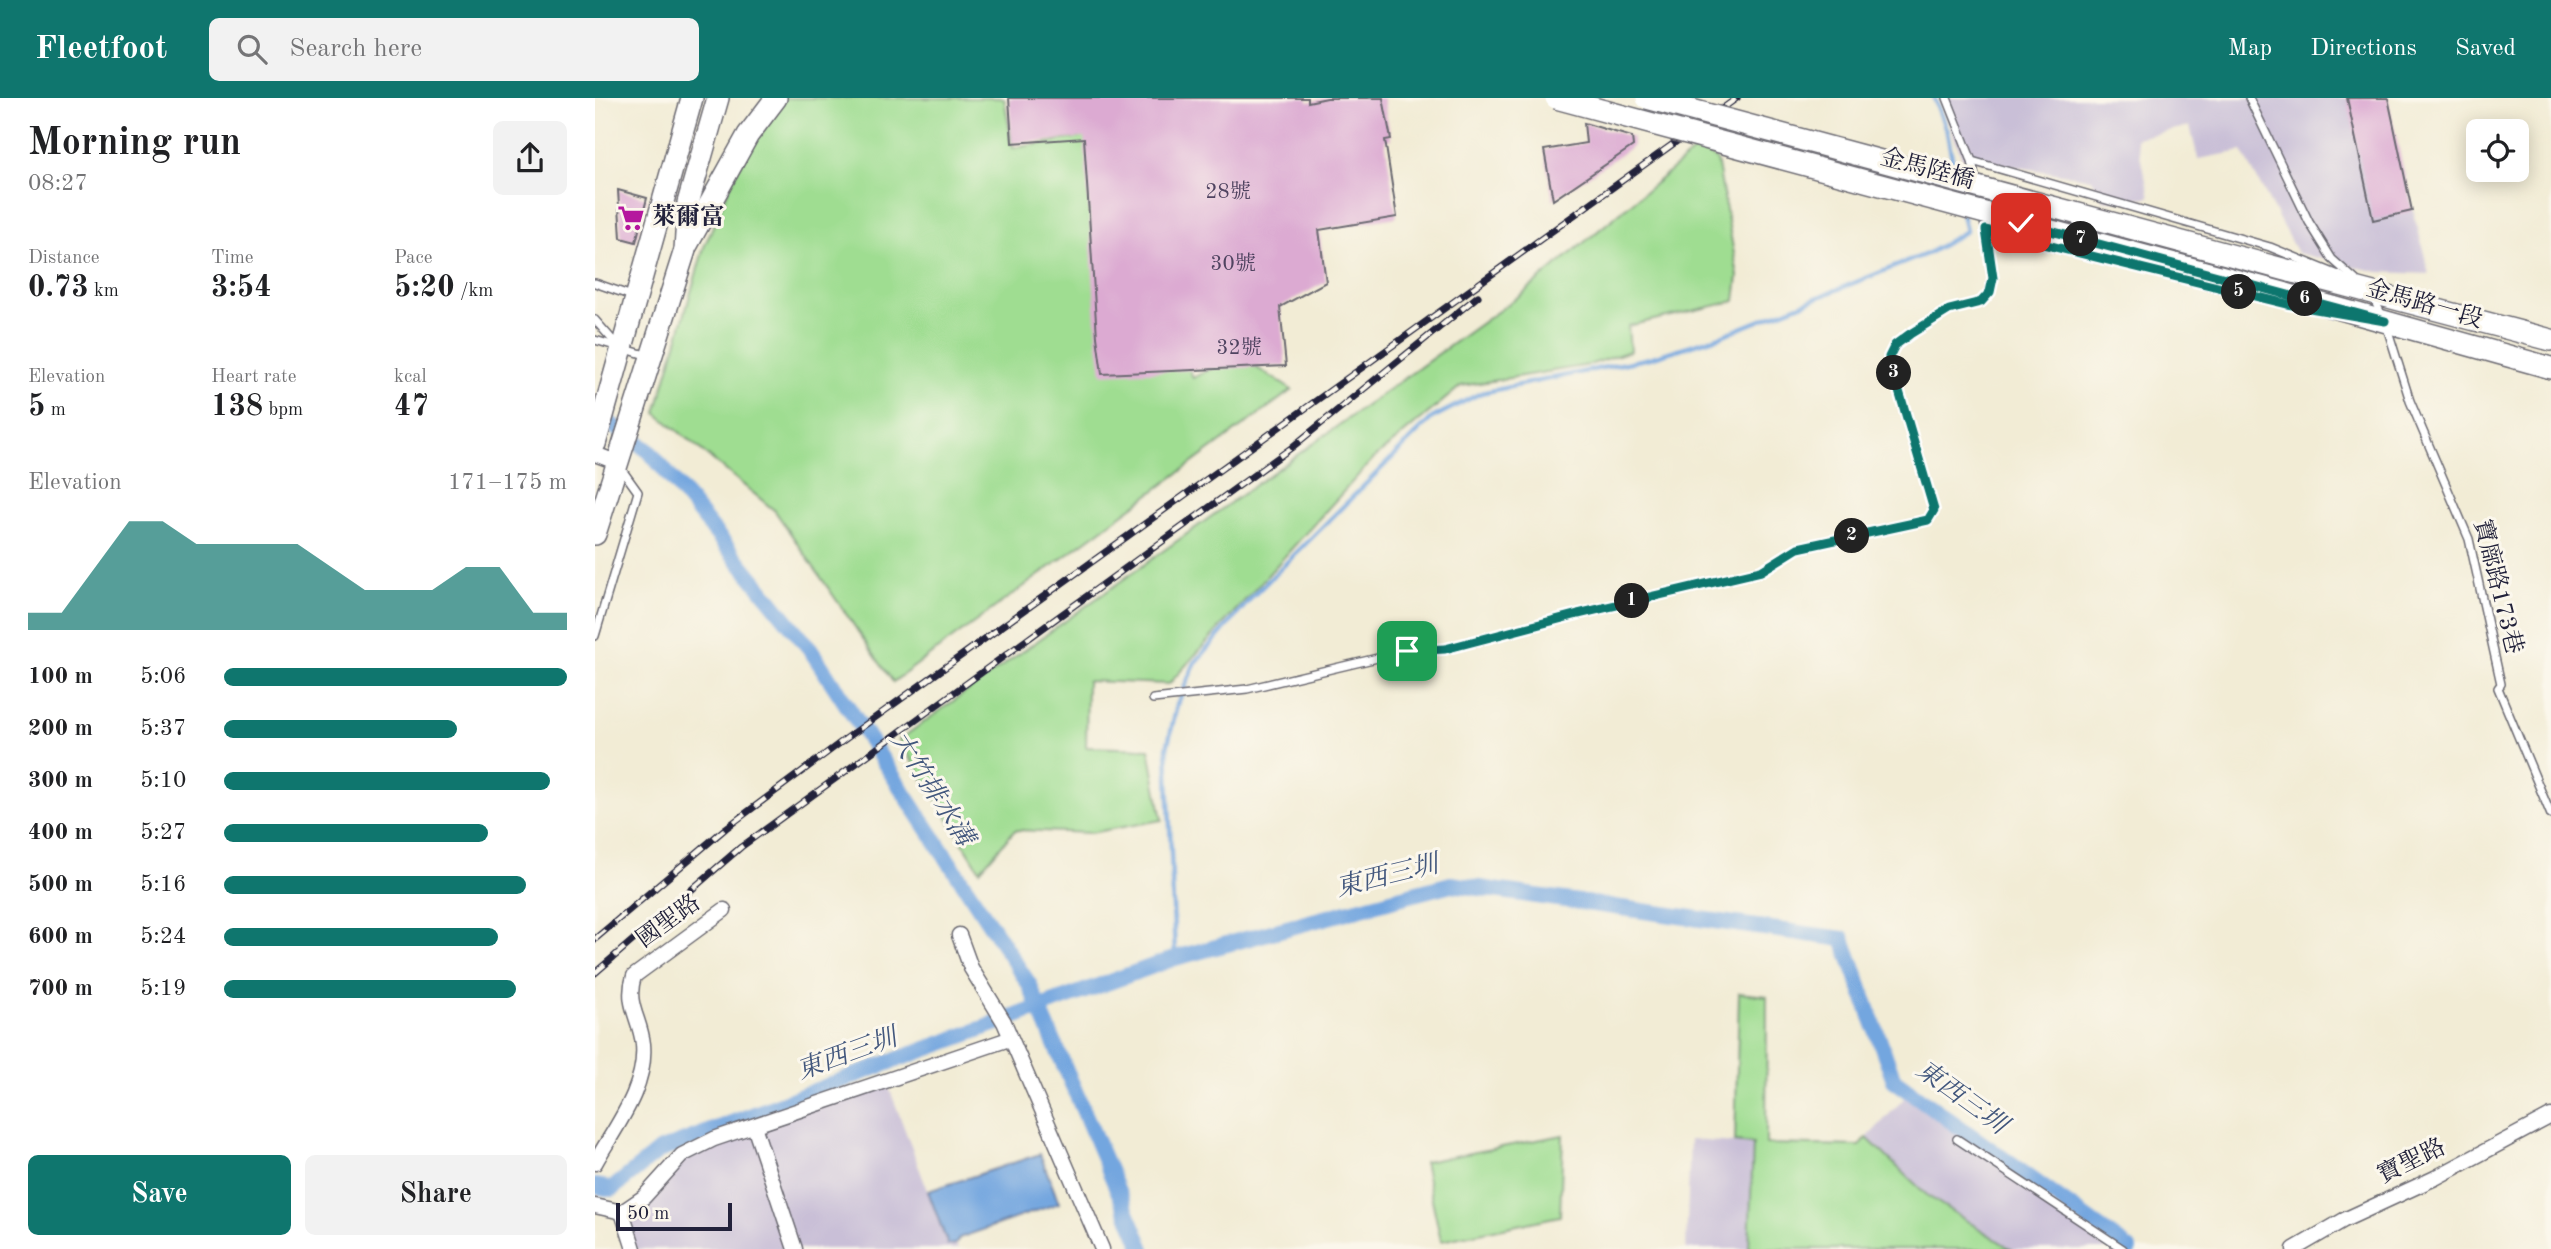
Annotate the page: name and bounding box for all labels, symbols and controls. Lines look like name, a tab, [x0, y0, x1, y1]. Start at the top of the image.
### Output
search box	[209, 18, 699, 81]
icon: search	[233, 30, 271, 68]
text: Fleetfoot	[35, 33, 167, 66]
text: Search here	[289, 36, 422, 62]
text: Map	[2228, 37, 2272, 61]
text: Directions	[2310, 37, 2417, 61]
text: Saved	[2455, 37, 2516, 61]
map controls	[2466, 119, 2529, 182]
button: locate	[2466, 119, 2529, 182]
button: share	[493, 121, 567, 195]
text: Morning run	[28, 125, 241, 163]
street label: 金馬陸橋	[1878, 143, 1977, 194]
text: 08:27	[28, 172, 88, 195]
house number: 28號	[1205, 180, 1251, 203]
pin	[1991, 193, 2051, 253]
supermarket icon: 萊爾富	[616, 203, 646, 233]
place label: 萊爾富	[652, 203, 724, 230]
icon: check	[2002, 204, 2040, 242]
pin: 7	[2063, 222, 2099, 256]
text: 7	[2075, 229, 2086, 248]
text: Distance	[28, 249, 100, 268]
text: Time	[211, 249, 254, 268]
text: Pace	[394, 249, 433, 268]
house number: 30號	[1210, 252, 1256, 275]
text: 0.73	[28, 273, 89, 303]
text: 3:54	[211, 273, 272, 303]
text: 5:20	[394, 273, 455, 303]
pin: 5	[2221, 274, 2257, 310]
street label: 金馬路一段	[2363, 274, 2486, 333]
text: km	[89, 282, 119, 301]
text: /km	[455, 282, 493, 301]
text: 5	[2233, 282, 2244, 301]
pin: 6	[2287, 282, 2323, 316]
text: 6	[2299, 289, 2310, 308]
house number: 32號	[1216, 336, 1262, 359]
pin: 3	[1877, 356, 1911, 390]
text: 3	[1888, 363, 1899, 382]
text: Elevation	[28, 368, 105, 387]
text: Heart rate	[211, 368, 296, 387]
text: kcal	[394, 368, 427, 387]
text: 5	[28, 392, 45, 422]
text: 138	[211, 392, 263, 422]
text: 47	[394, 392, 429, 422]
text: m	[45, 401, 66, 420]
text: bpm	[263, 401, 303, 420]
text: Elevation	[28, 471, 122, 494]
text: 171–175 m	[448, 471, 567, 494]
street label: 寶廍路173巷	[2469, 517, 2528, 657]
pin: 2	[1835, 518, 1869, 554]
text: 2	[1846, 526, 1857, 545]
pin: 1	[1615, 584, 1649, 618]
text: 1	[1626, 591, 1637, 610]
pin	[1377, 621, 1437, 681]
icon: arrive	[1388, 632, 1426, 670]
text: 100 m	[28, 665, 93, 688]
text: 5:06	[140, 665, 186, 688]
text: 200 m	[28, 717, 93, 740]
text: 5:37	[140, 717, 186, 740]
water label: 大竹排水溝	[885, 726, 981, 854]
text: 300 m	[28, 769, 93, 792]
text: 5:10	[140, 769, 186, 792]
text: 400 m	[28, 821, 93, 844]
text: 5:27	[140, 821, 186, 844]
water label: 東西三圳	[1333, 849, 1444, 902]
text: 500 m	[28, 873, 93, 896]
text: 5:16	[140, 873, 186, 896]
street label: 國聖路	[631, 889, 705, 953]
text: 600 m	[28, 925, 93, 948]
text: 5:24	[140, 925, 186, 948]
text: 700 m	[28, 977, 93, 1000]
text: 5:19	[140, 977, 186, 1000]
water label: 東西三圳	[793, 1022, 904, 1085]
water label: 東西三圳	[1911, 1055, 2015, 1141]
street label: 寶聖路	[2373, 1133, 2450, 1189]
button: Save	[28, 1155, 291, 1235]
button: Share	[305, 1155, 567, 1235]
scale bar	[616, 1200, 731, 1232]
text: 50 m	[627, 1205, 669, 1224]

